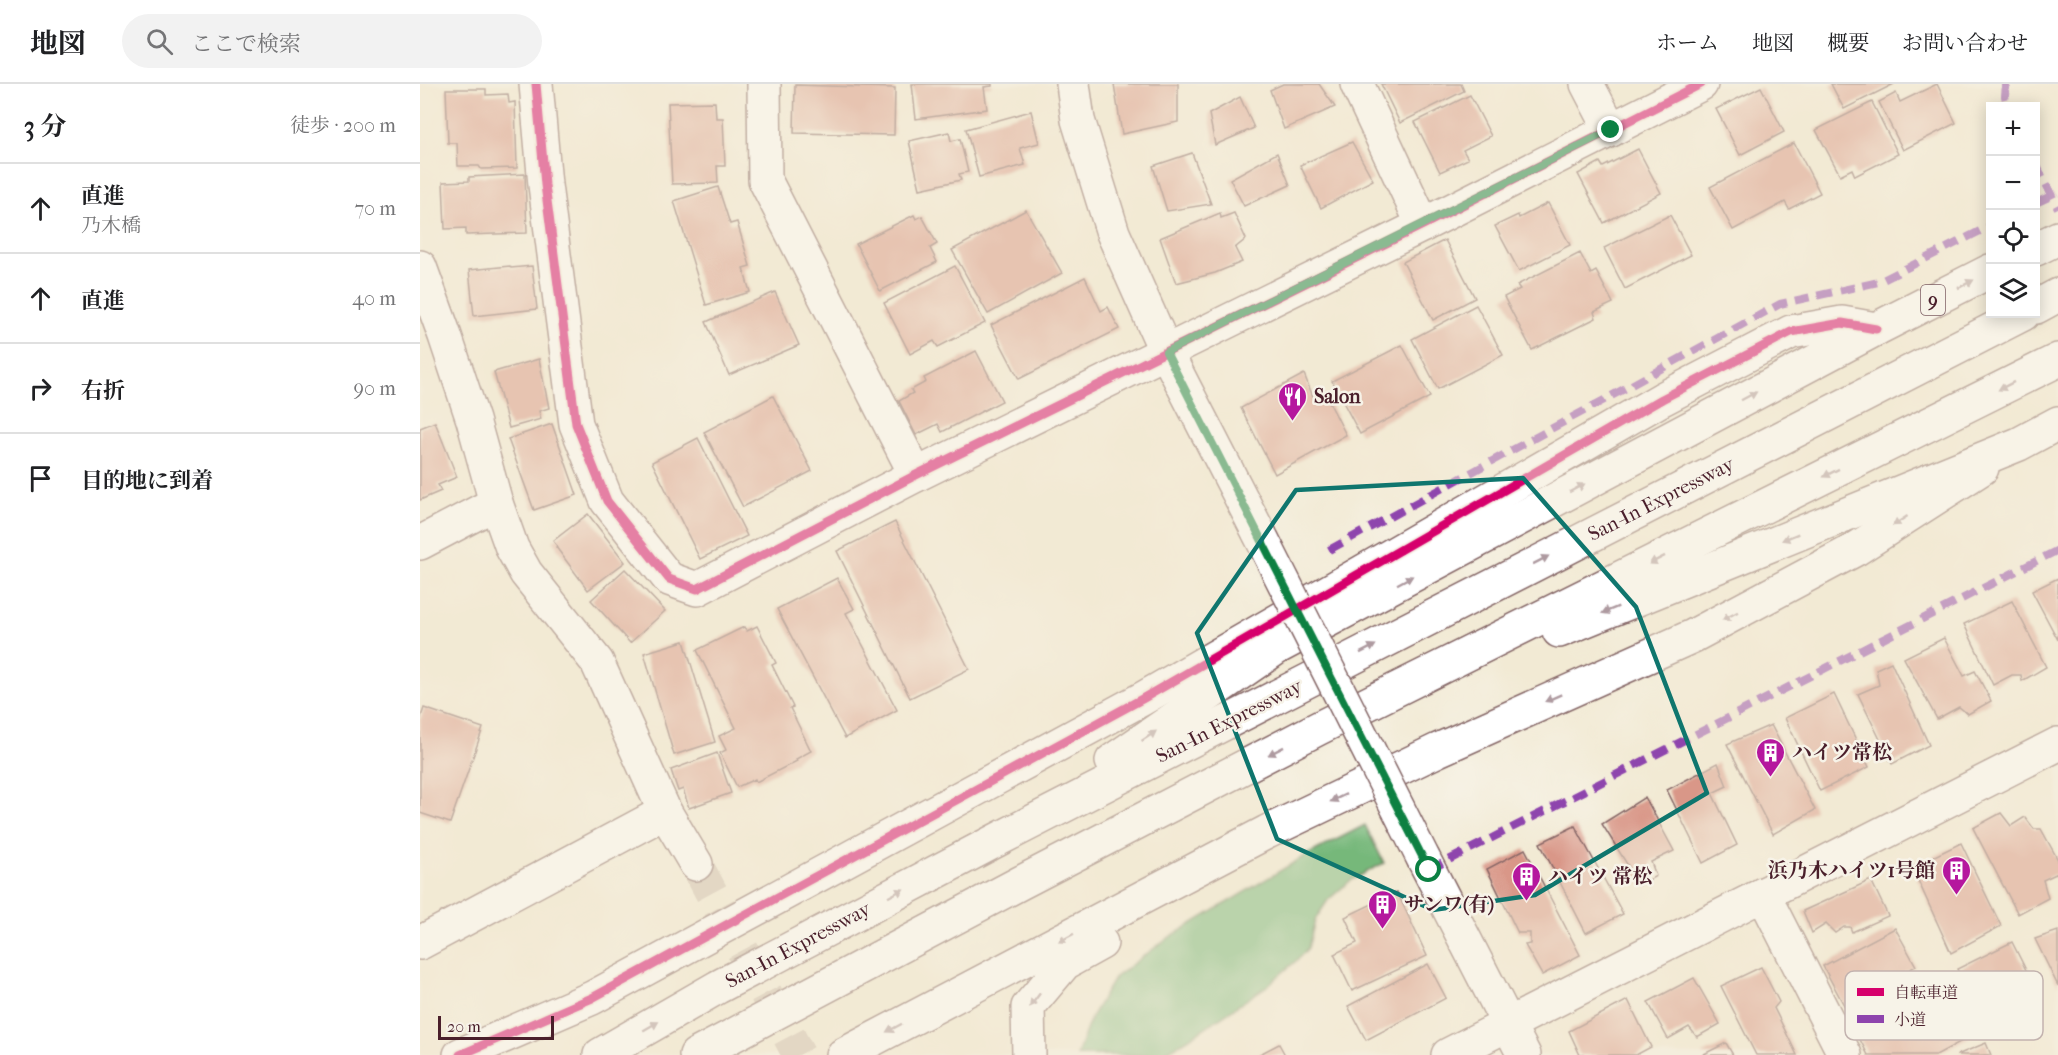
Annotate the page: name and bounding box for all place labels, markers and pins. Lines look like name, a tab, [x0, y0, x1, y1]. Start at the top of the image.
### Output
restaurant icon: Salon	[1277, 380, 1309, 422]
place label: Salon	[1314, 385, 1361, 408]
building icon: ハイツ常松	[1755, 736, 1787, 778]
place label: ハイツ常松	[1792, 741, 1892, 764]
building icon: 浜乃木ハイツ1号館	[1940, 854, 1972, 896]
place label: 浜乃木ハイツ1号館	[1768, 859, 1935, 882]
building icon: ハイツ 常松	[1511, 860, 1543, 902]
place label: ハイツ 常松	[1548, 865, 1652, 888]
building icon: サンワ(有)	[1367, 888, 1399, 930]
place label: サンワ(有)	[1404, 893, 1494, 916]

